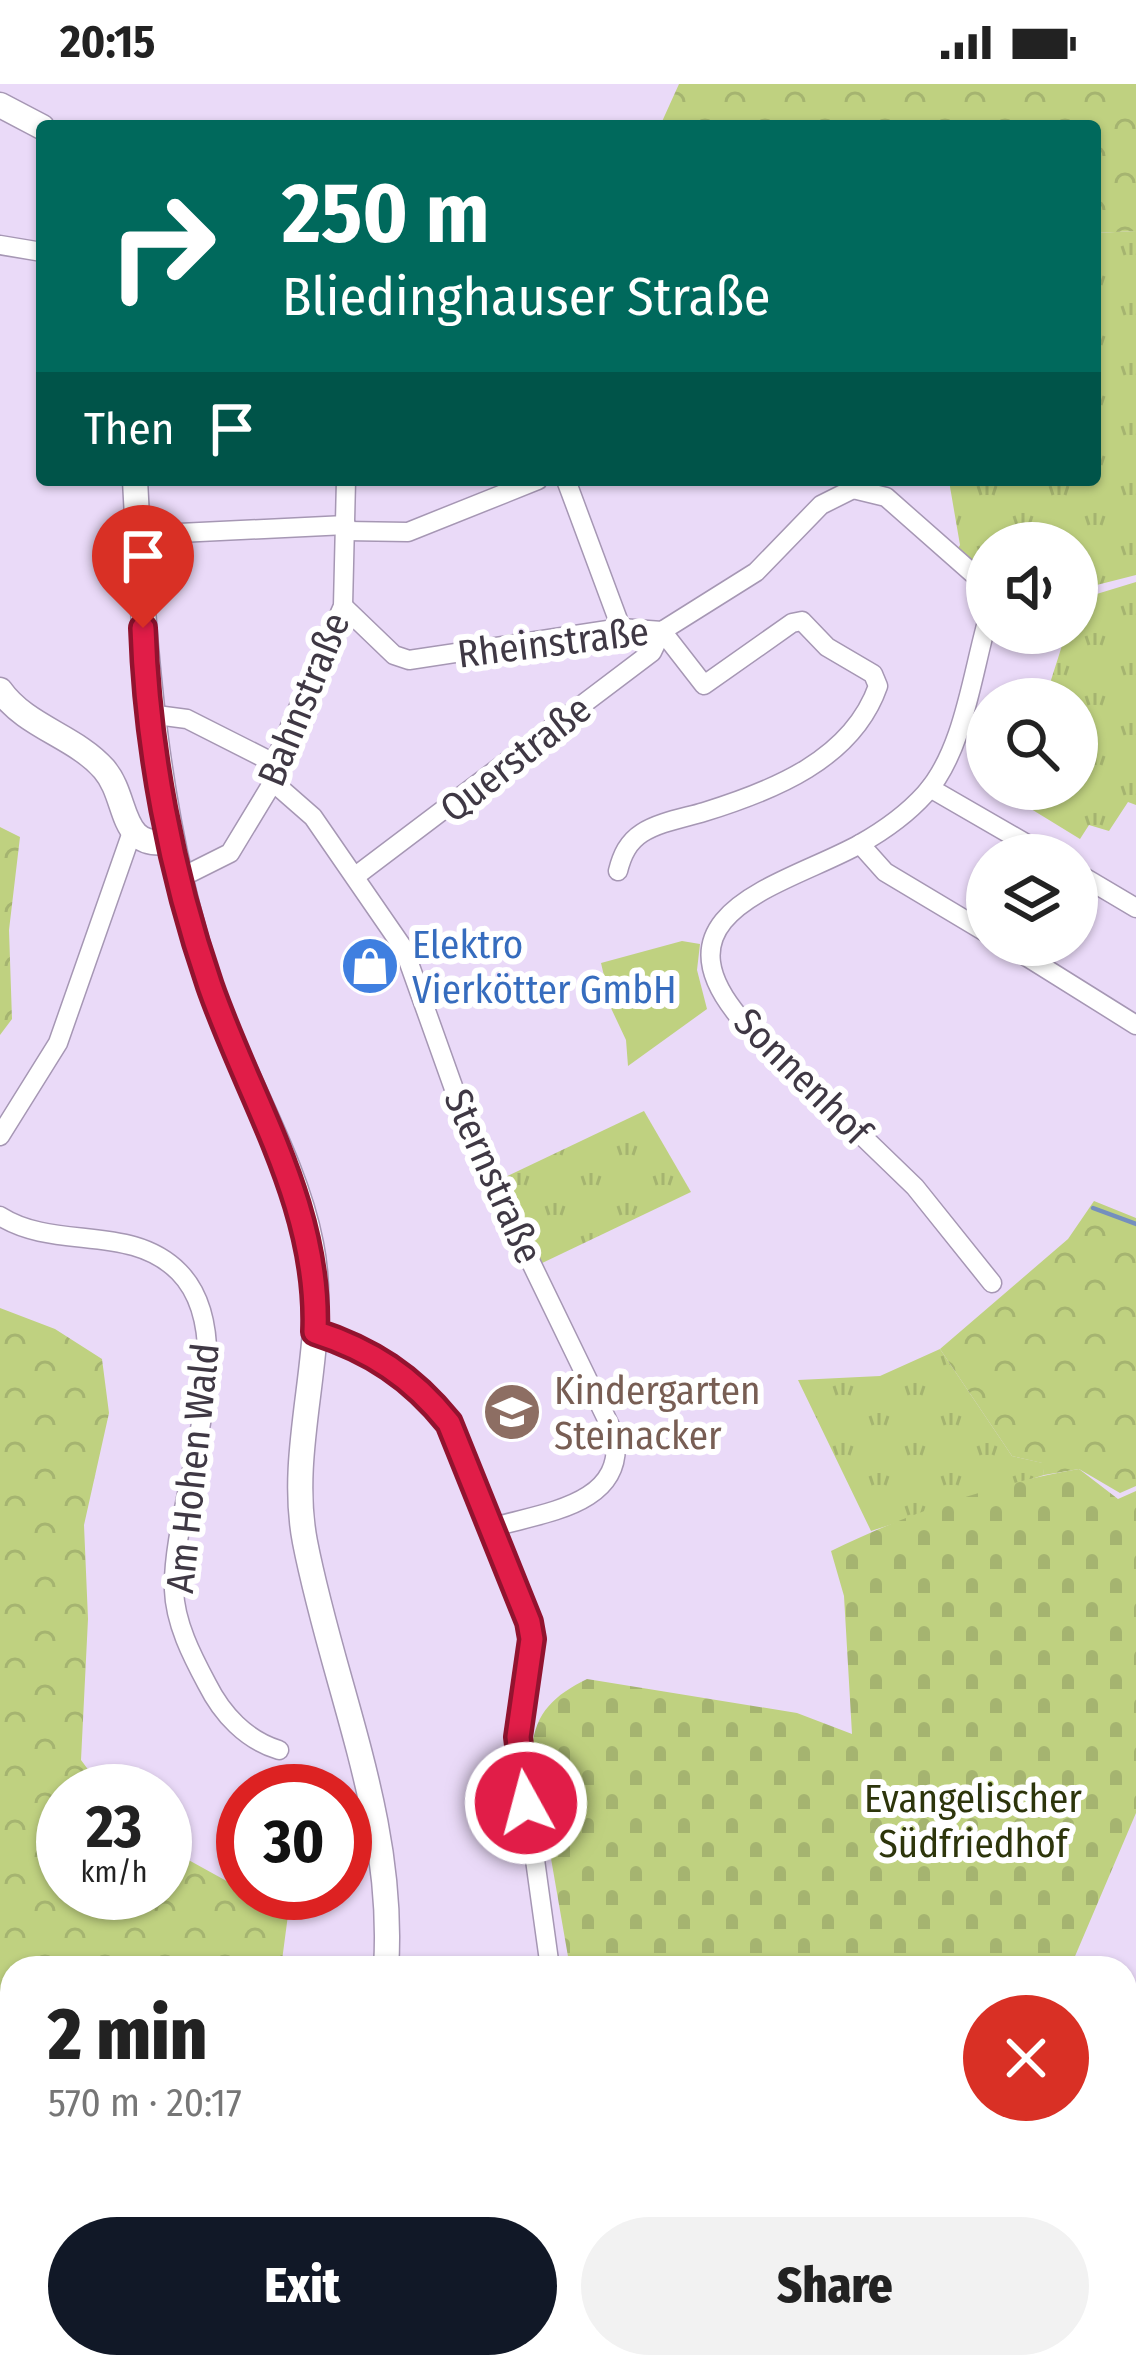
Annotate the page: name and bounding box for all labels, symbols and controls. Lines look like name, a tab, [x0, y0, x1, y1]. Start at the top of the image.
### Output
text: 20:15	[60, 15, 155, 69]
text: 250 m	[282, 163, 490, 264]
icon: right	[84, 168, 240, 324]
text: Bliedinghauser Straße	[282, 265, 771, 329]
icon: arrive	[199, 396, 265, 462]
text: Then	[84, 402, 175, 456]
pin	[92, 505, 194, 628]
map controls	[966, 522, 1098, 966]
button: sound	[966, 522, 1098, 654]
icon: arrive	[110, 523, 176, 589]
street label: Bahnstraße	[248, 606, 359, 793]
street label: Rheinstraße	[455, 608, 651, 678]
button: search	[966, 678, 1098, 810]
street label: Querstraße	[431, 686, 600, 832]
button: layers	[966, 834, 1098, 966]
place label: Elektro Vierkötter GmbH	[412, 922, 677, 1013]
shop icon: Elektro Vierkötter GmbH	[339, 935, 401, 997]
street label: Sonnenhof	[725, 999, 882, 1157]
street label: Sternstraße	[434, 1082, 552, 1271]
street label: Am Hohen Wald	[157, 1341, 229, 1595]
place label: Kindergarten Steinacker	[554, 1368, 761, 1459]
school or university icon: Kindergarten Steinacker	[481, 1381, 543, 1443]
position arrow	[463, 1740, 589, 1866]
speed limit sign: 30	[216, 1764, 372, 1920]
park label: Evangelischer Südfriedhof	[864, 1776, 1082, 1867]
text: 23	[86, 1791, 142, 1863]
text: km/h	[81, 1854, 147, 1890]
text: 2 min	[48, 1992, 207, 2078]
button: close	[963, 1995, 1089, 2121]
text: 570 m · 20:17	[48, 2080, 242, 2126]
button: Exit	[48, 2217, 557, 2355]
button: Share	[581, 2217, 1089, 2355]

